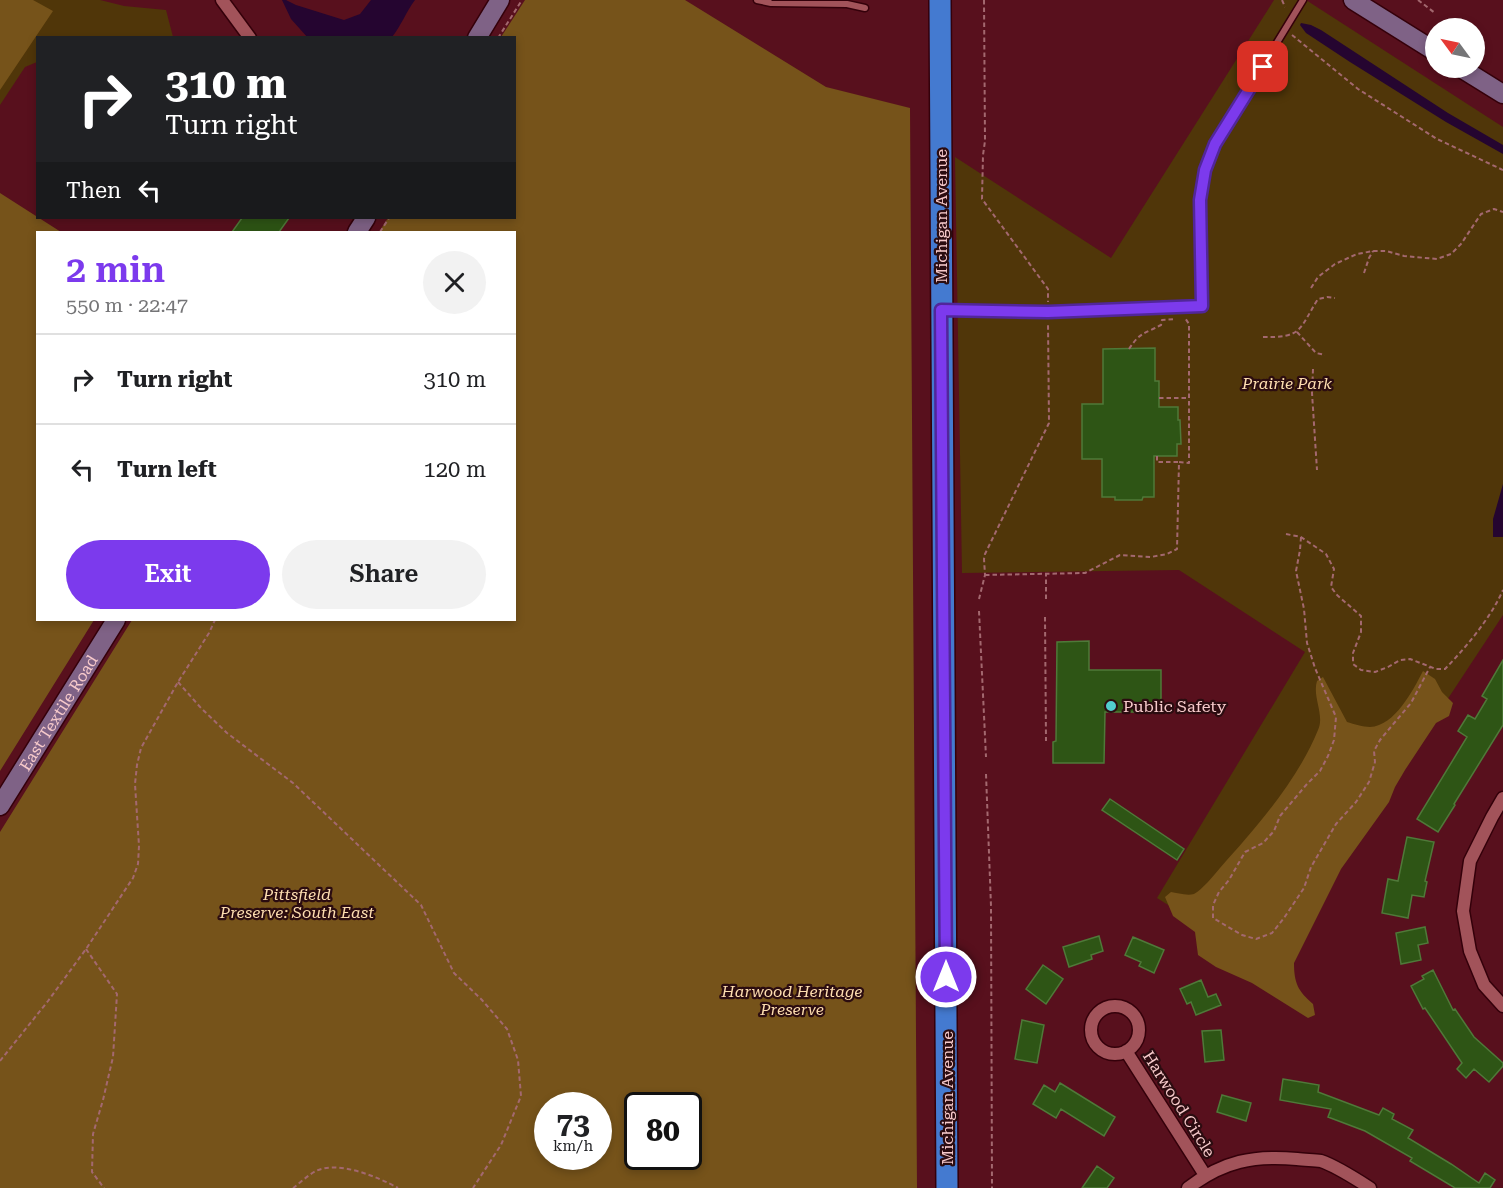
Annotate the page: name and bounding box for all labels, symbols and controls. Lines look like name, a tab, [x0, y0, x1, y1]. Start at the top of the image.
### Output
north arrow	[1425, 18, 1485, 78]
map controls	[1425, 18, 1485, 78]
pin	[1237, 41, 1288, 92]
icon: arrive	[1246, 50, 1279, 83]
text: 310 m	[165, 59, 287, 108]
icon: right	[66, 60, 144, 138]
text: Turn right	[165, 109, 298, 141]
street label: Michigan Avenue	[932, 149, 951, 283]
icon: left	[133, 174, 166, 207]
text: Then	[66, 178, 121, 203]
text: 2 min	[66, 249, 165, 291]
button: close	[423, 251, 486, 314]
text: 550 m · 22:47	[66, 293, 188, 317]
icon: right	[66, 363, 99, 396]
text: Turn right	[117, 367, 232, 392]
text: 310 m	[423, 367, 486, 392]
park label: Prairie Park	[1241, 374, 1332, 393]
icon: left	[66, 453, 99, 486]
text: Turn left	[117, 457, 217, 482]
text: 120 m	[423, 457, 486, 482]
button: Exit	[66, 540, 270, 609]
button: Share	[282, 540, 486, 609]
street label: East Textile Road	[15, 651, 101, 774]
place label: Public Safety	[1123, 697, 1227, 716]
marker: Public Safety	[1104, 699, 1118, 713]
park label: Pittsfield Preserve: South East	[219, 885, 374, 922]
position arrow	[914, 945, 978, 1009]
park label: Harwood Heritage Preserve	[721, 982, 862, 1019]
street label: Michigan Avenue	[938, 1031, 957, 1165]
street label: Harwood Circle	[1139, 1047, 1219, 1161]
speed limit sign: 80	[624, 1092, 702, 1170]
text: 73	[556, 1106, 590, 1141]
text: km/h	[553, 1137, 593, 1155]

